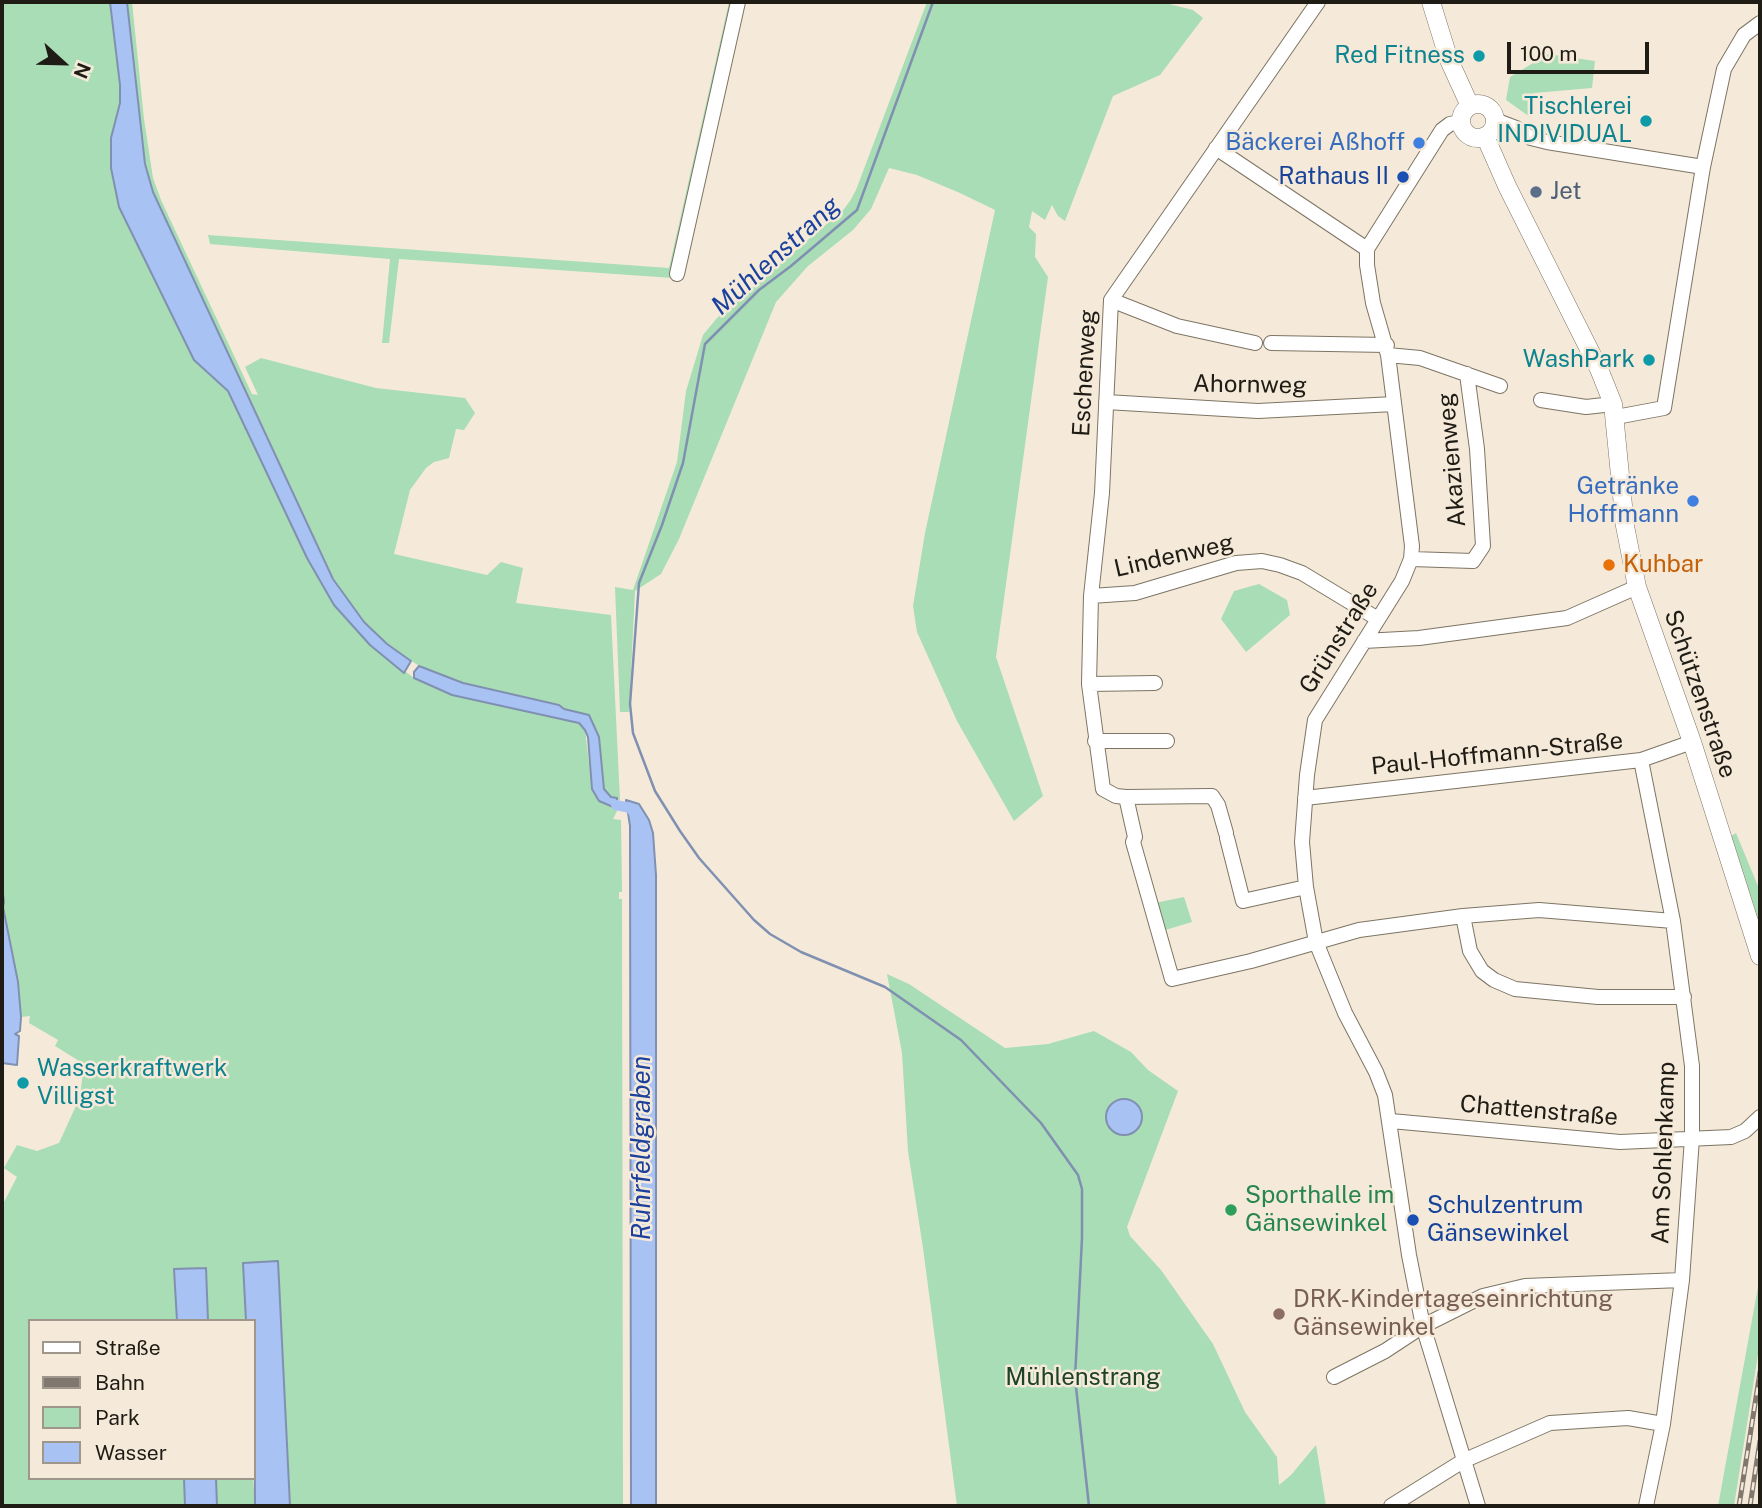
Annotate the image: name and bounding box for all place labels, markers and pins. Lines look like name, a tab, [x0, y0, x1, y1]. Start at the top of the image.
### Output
place label: Red Fitness	[1334, 42, 1465, 70]
marker: Red Fitness	[1471, 48, 1487, 64]
place label: Tischlerei INDIVIDUAL	[1497, 93, 1632, 149]
marker: Tischlerei INDIVIDUAL	[1638, 113, 1654, 129]
place label: Bäckerei Aßhoff	[1225, 129, 1405, 157]
marker: Bäckerei Aßhoff	[1411, 135, 1427, 151]
place label: Rathaus II	[1278, 163, 1389, 191]
marker: Rathaus II	[1395, 169, 1411, 185]
place label: Jet	[1550, 178, 1582, 206]
marker: Jet	[1528, 184, 1544, 200]
place label: WashPark	[1523, 346, 1635, 374]
marker: WashPark	[1641, 352, 1657, 368]
place label: Getränke Hoffmann	[1568, 473, 1679, 529]
marker: Getränke Hoffmann	[1685, 493, 1701, 509]
place label: Kuhbar	[1623, 551, 1703, 579]
marker: Kuhbar	[1601, 557, 1617, 573]
place label: Wasserkraftwerk Villigst	[37, 1055, 228, 1111]
marker: Wasserkraftwerk Villigst	[15, 1075, 31, 1091]
place label: Sporthalle im Gänsewinkel	[1245, 1182, 1394, 1238]
place label: Schulzentrum Gänsewinkel	[1427, 1192, 1583, 1248]
marker: Sporthalle im Gänsewinkel	[1223, 1202, 1239, 1218]
marker: Schulzentrum Gänsewinkel	[1405, 1212, 1421, 1228]
place label: DRK-Kindertageseinrichtung Gänsewinkel	[1293, 1286, 1613, 1342]
marker: DRK-Kindertageseinrichtung Gänsewinkel	[1271, 1306, 1287, 1322]

